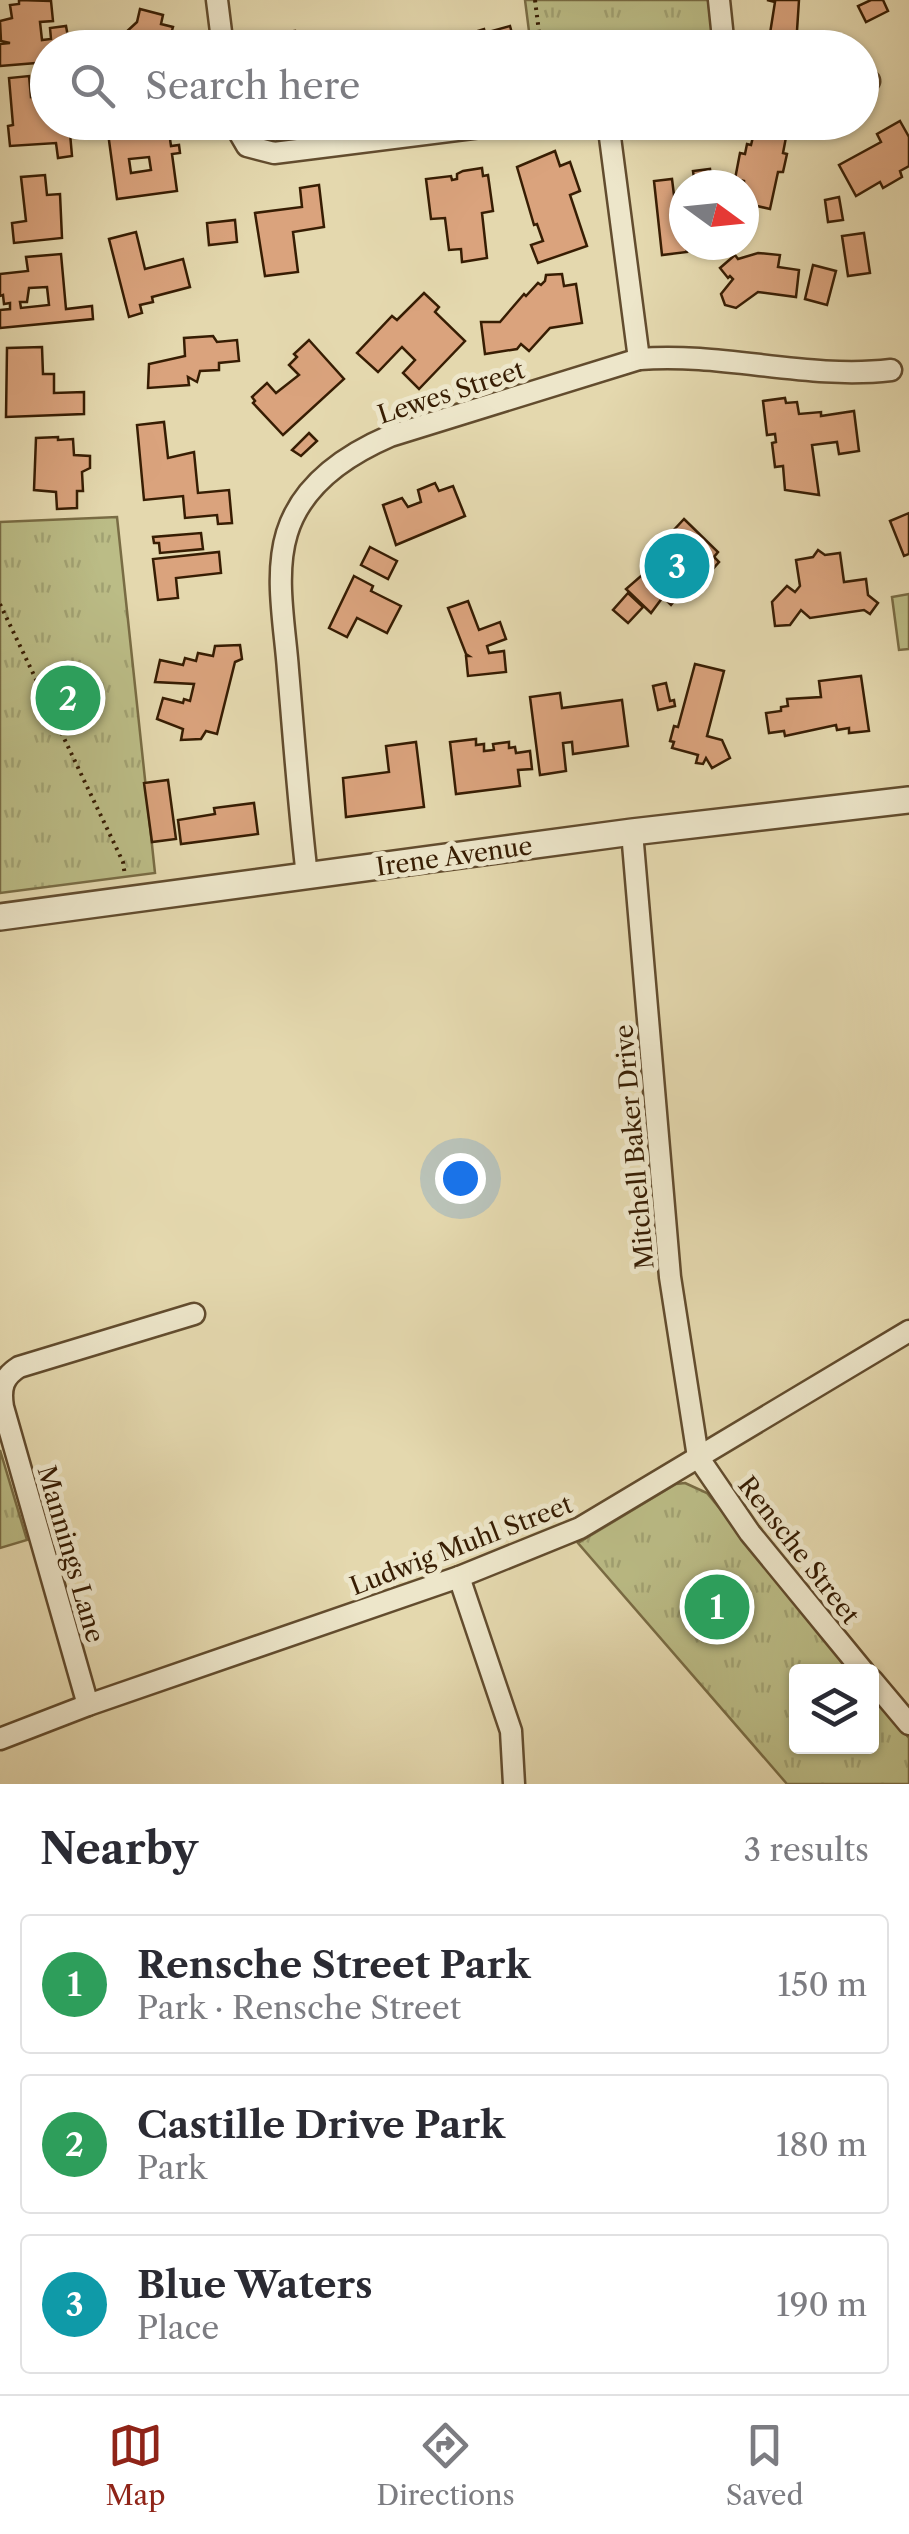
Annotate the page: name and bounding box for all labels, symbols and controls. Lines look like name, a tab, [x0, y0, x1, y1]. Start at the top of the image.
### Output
search box	[30, 30, 879, 140]
icon: search	[65, 58, 120, 113]
text: Search here	[145, 62, 360, 109]
north arrow	[669, 170, 759, 260]
street label: Lewes Street	[374, 354, 529, 431]
pin: 3	[644, 528, 710, 604]
pin: 2	[36, 660, 100, 736]
street label: Irene Avenue	[374, 830, 534, 883]
street label: Mitchell Baker Drive	[608, 1023, 661, 1271]
your location	[435, 1153, 486, 1204]
street label: Mannings Lane	[30, 1462, 111, 1646]
street label: Rensche Street	[731, 1470, 866, 1630]
street label: Ludwig Muhl Street	[346, 1489, 577, 1602]
pin: 1	[684, 1570, 750, 1644]
map controls	[789, 1664, 879, 1754]
button: layers	[789, 1664, 879, 1754]
text: Nearby	[40, 1823, 198, 1875]
text: 3 results	[743, 1830, 869, 1869]
text: Rensche Street Park	[137, 1941, 530, 1988]
text: 1	[67, 1965, 82, 2004]
text: 150 m	[778, 1965, 867, 2004]
text: Park · Rensche Street	[137, 1988, 461, 2027]
text: Castille Drive Park	[137, 2101, 505, 2148]
text: 2	[65, 2125, 84, 2164]
text: 180 m	[776, 2125, 867, 2164]
text: Park	[137, 2148, 207, 2187]
text: Blue Waters	[137, 2261, 373, 2308]
text: 3	[65, 2285, 84, 2324]
text: 190 m	[776, 2285, 867, 2324]
text: Place	[137, 2308, 219, 2347]
tab: Map	[105, 2418, 166, 2512]
tab: Directions	[376, 2418, 515, 2512]
tab: Saved	[726, 2418, 804, 2512]

